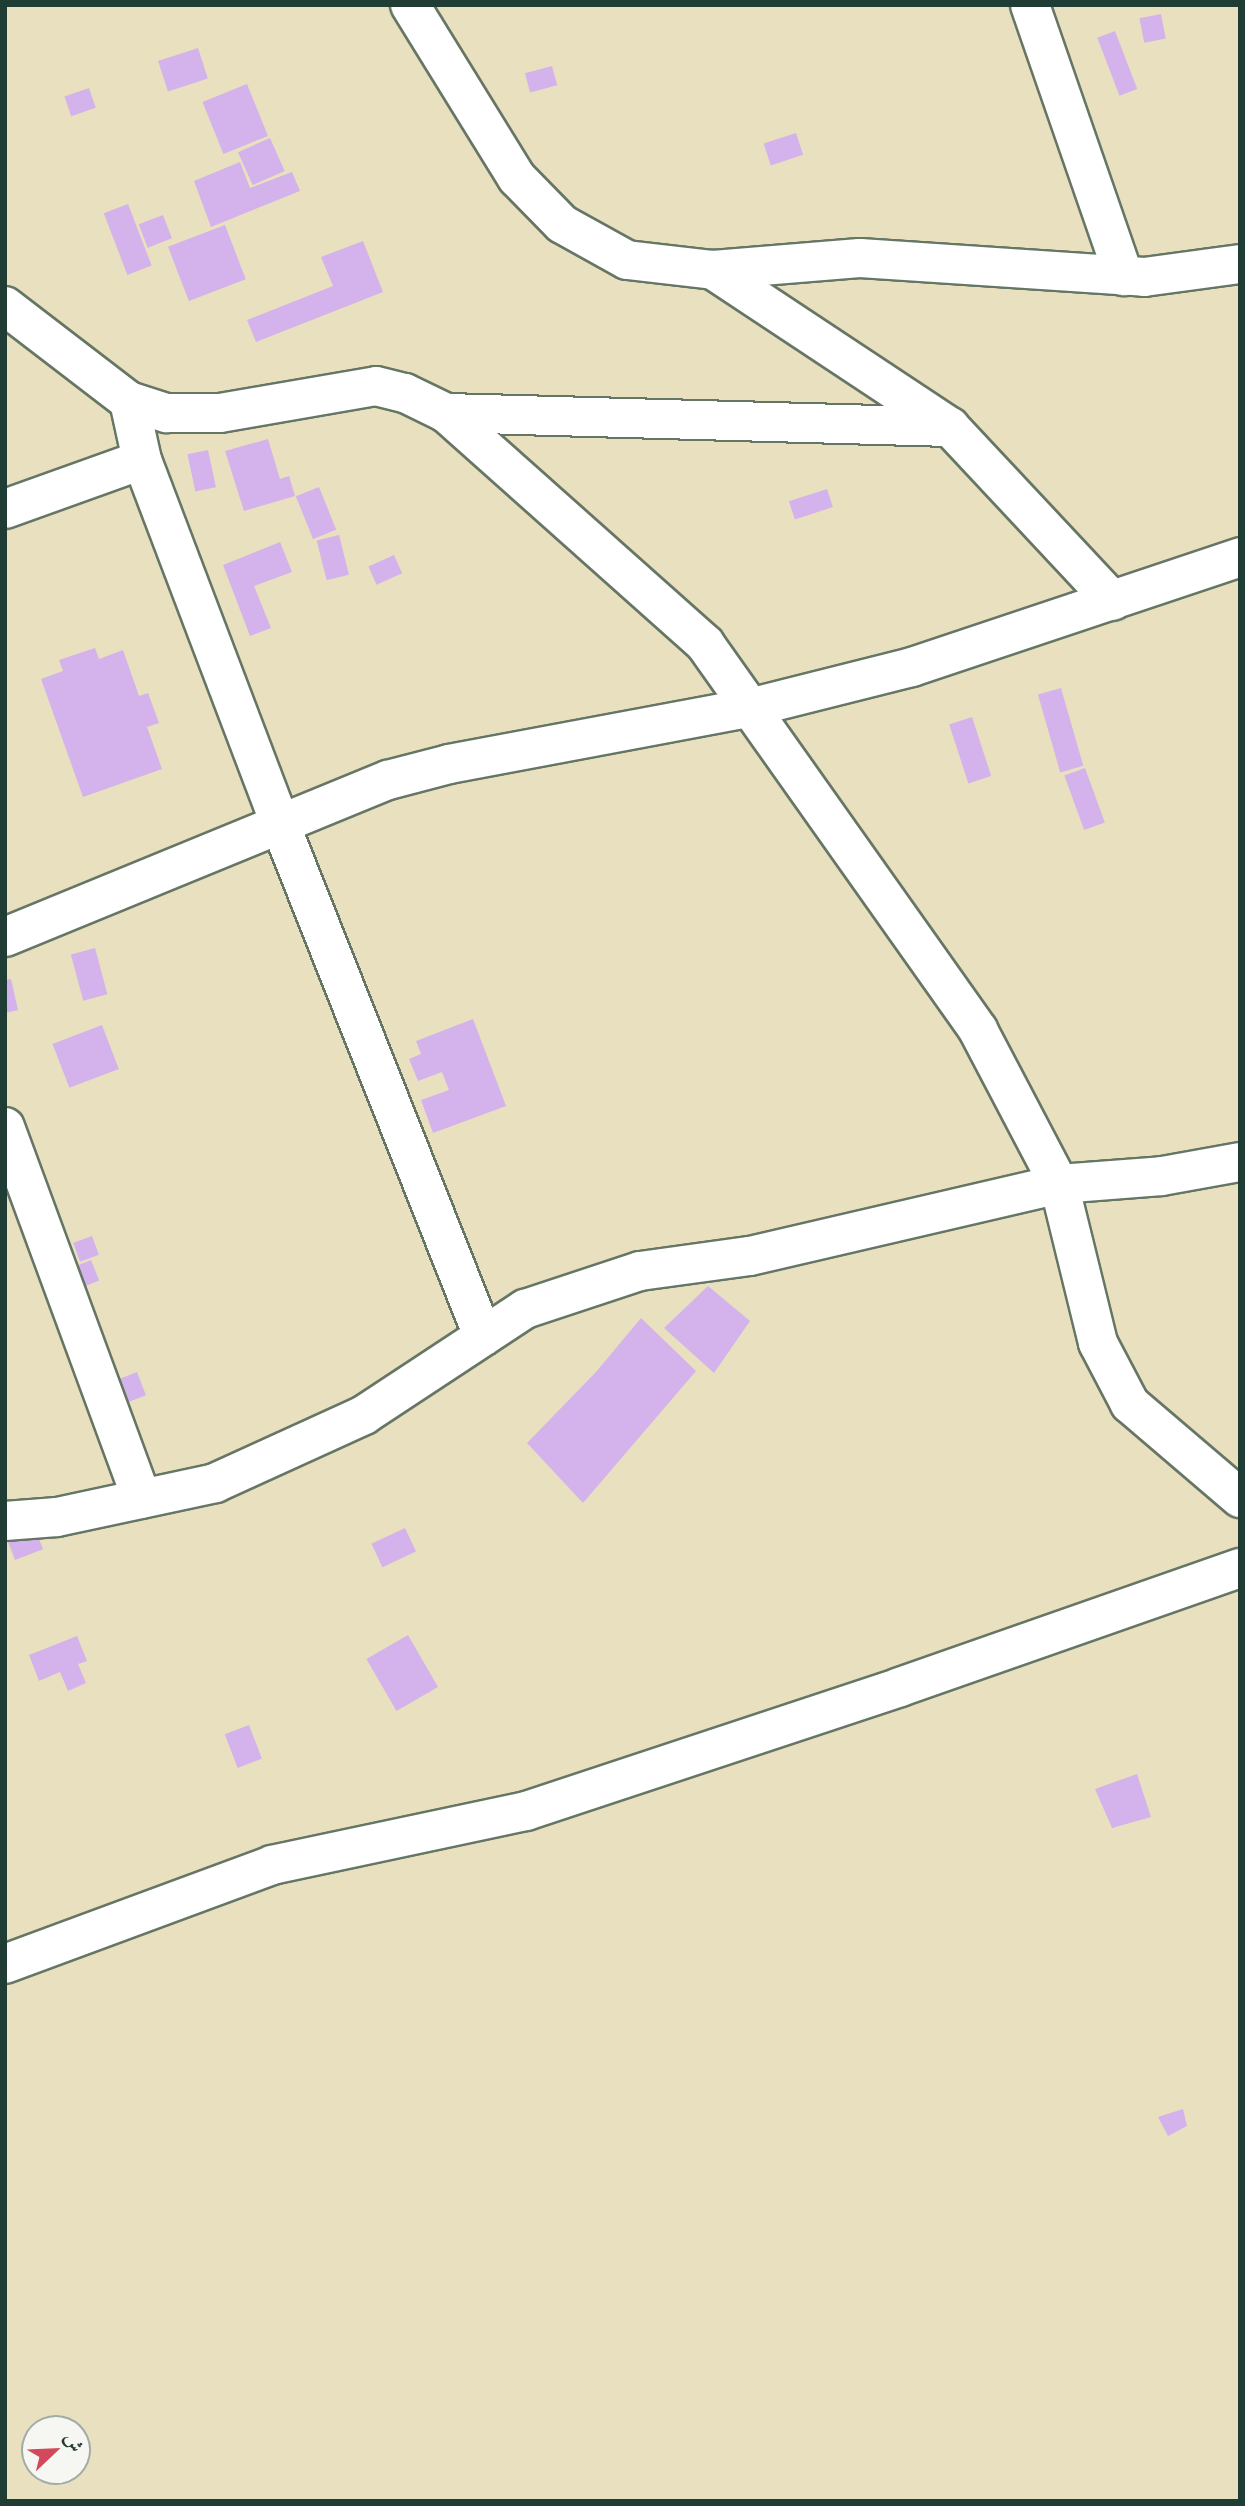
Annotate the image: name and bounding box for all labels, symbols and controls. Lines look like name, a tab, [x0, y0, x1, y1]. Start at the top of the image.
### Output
north arrow	[21, 2415, 91, 2485]
text: ش	[60, 2430, 87, 2456]

